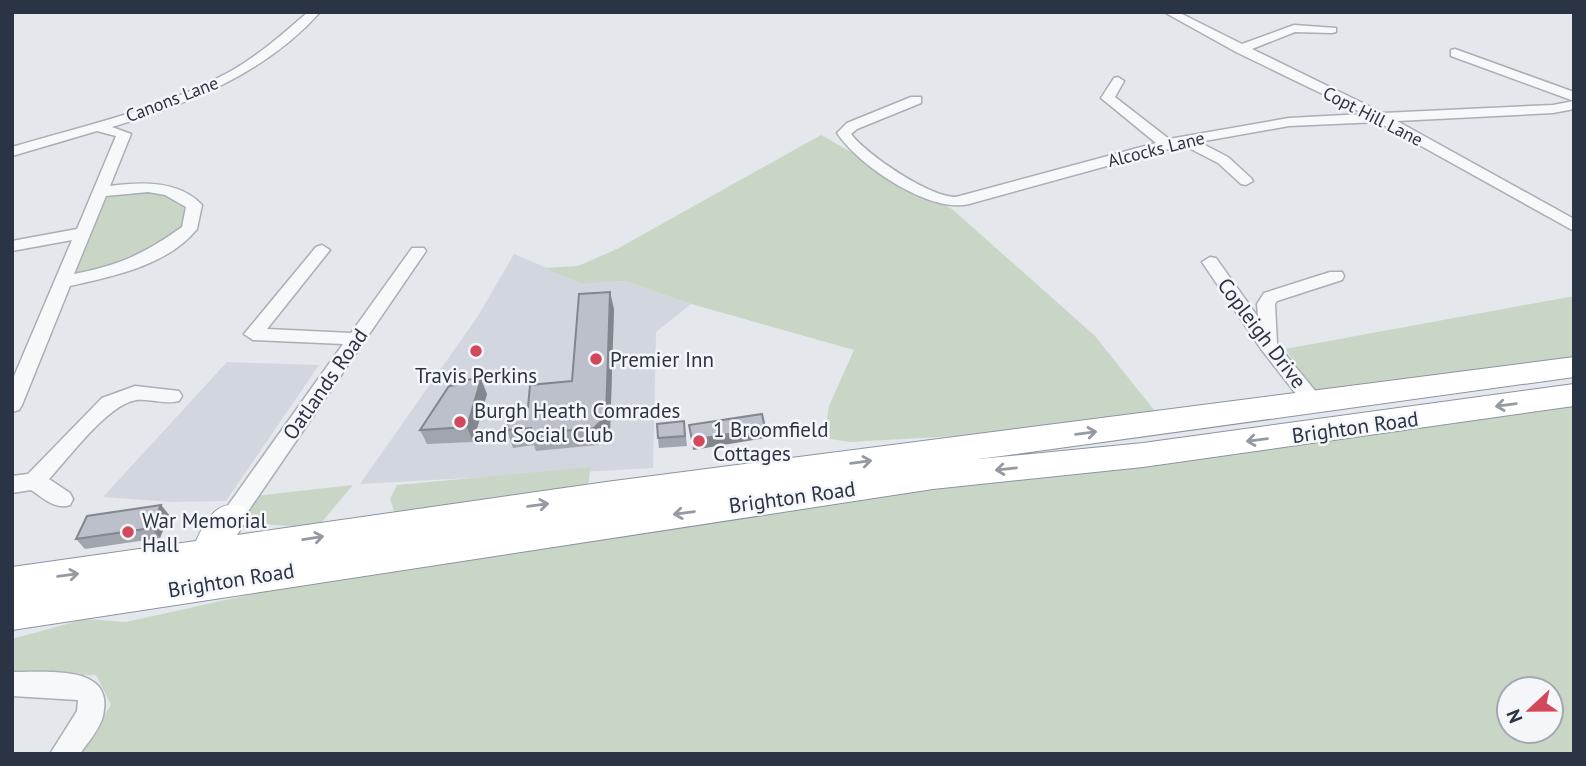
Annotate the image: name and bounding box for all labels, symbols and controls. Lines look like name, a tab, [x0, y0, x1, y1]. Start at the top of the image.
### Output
street label: Canons Lane	[122, 71, 222, 127]
street label: Copt Hill Lane	[1319, 81, 1427, 151]
street label: Alcocks Lane	[1105, 126, 1207, 172]
street label: Copleigh Drive	[1212, 272, 1312, 394]
street label: Oatlands Road	[277, 323, 373, 445]
marker: Travis Perkins	[468, 343, 484, 359]
place label: Premier Inn	[610, 346, 714, 373]
marker: Premier Inn	[588, 351, 604, 367]
place label: Travis Perkins	[415, 362, 537, 389]
place label: Burgh Heath Comrades and Social Club	[474, 397, 680, 448]
one-way arrow	[1495, 399, 1518, 412]
street label: Brighton Road	[1290, 405, 1420, 449]
marker: Burgh Heath Comrades and Social Club	[452, 414, 468, 430]
place label: 1 Broomfield Cottages	[713, 416, 828, 467]
one-way arrow	[1075, 426, 1097, 439]
marker: 1 Broomfield Cottages	[691, 433, 707, 449]
one-way arrow	[1246, 434, 1269, 447]
one-way arrow	[849, 455, 872, 468]
one-way arrow	[996, 463, 1018, 476]
street label: Brighton Road	[727, 475, 857, 519]
one-way arrow	[526, 498, 549, 511]
place label: War Memorial Hall	[142, 507, 267, 558]
one-way arrow	[673, 507, 696, 520]
marker: War Memorial Hall	[120, 524, 136, 540]
one-way arrow	[301, 531, 324, 544]
street label: Brighton Road	[166, 557, 296, 603]
one-way arrow	[56, 568, 79, 581]
north arrow	[1495, 675, 1565, 745]
text: N	[1501, 706, 1528, 727]

